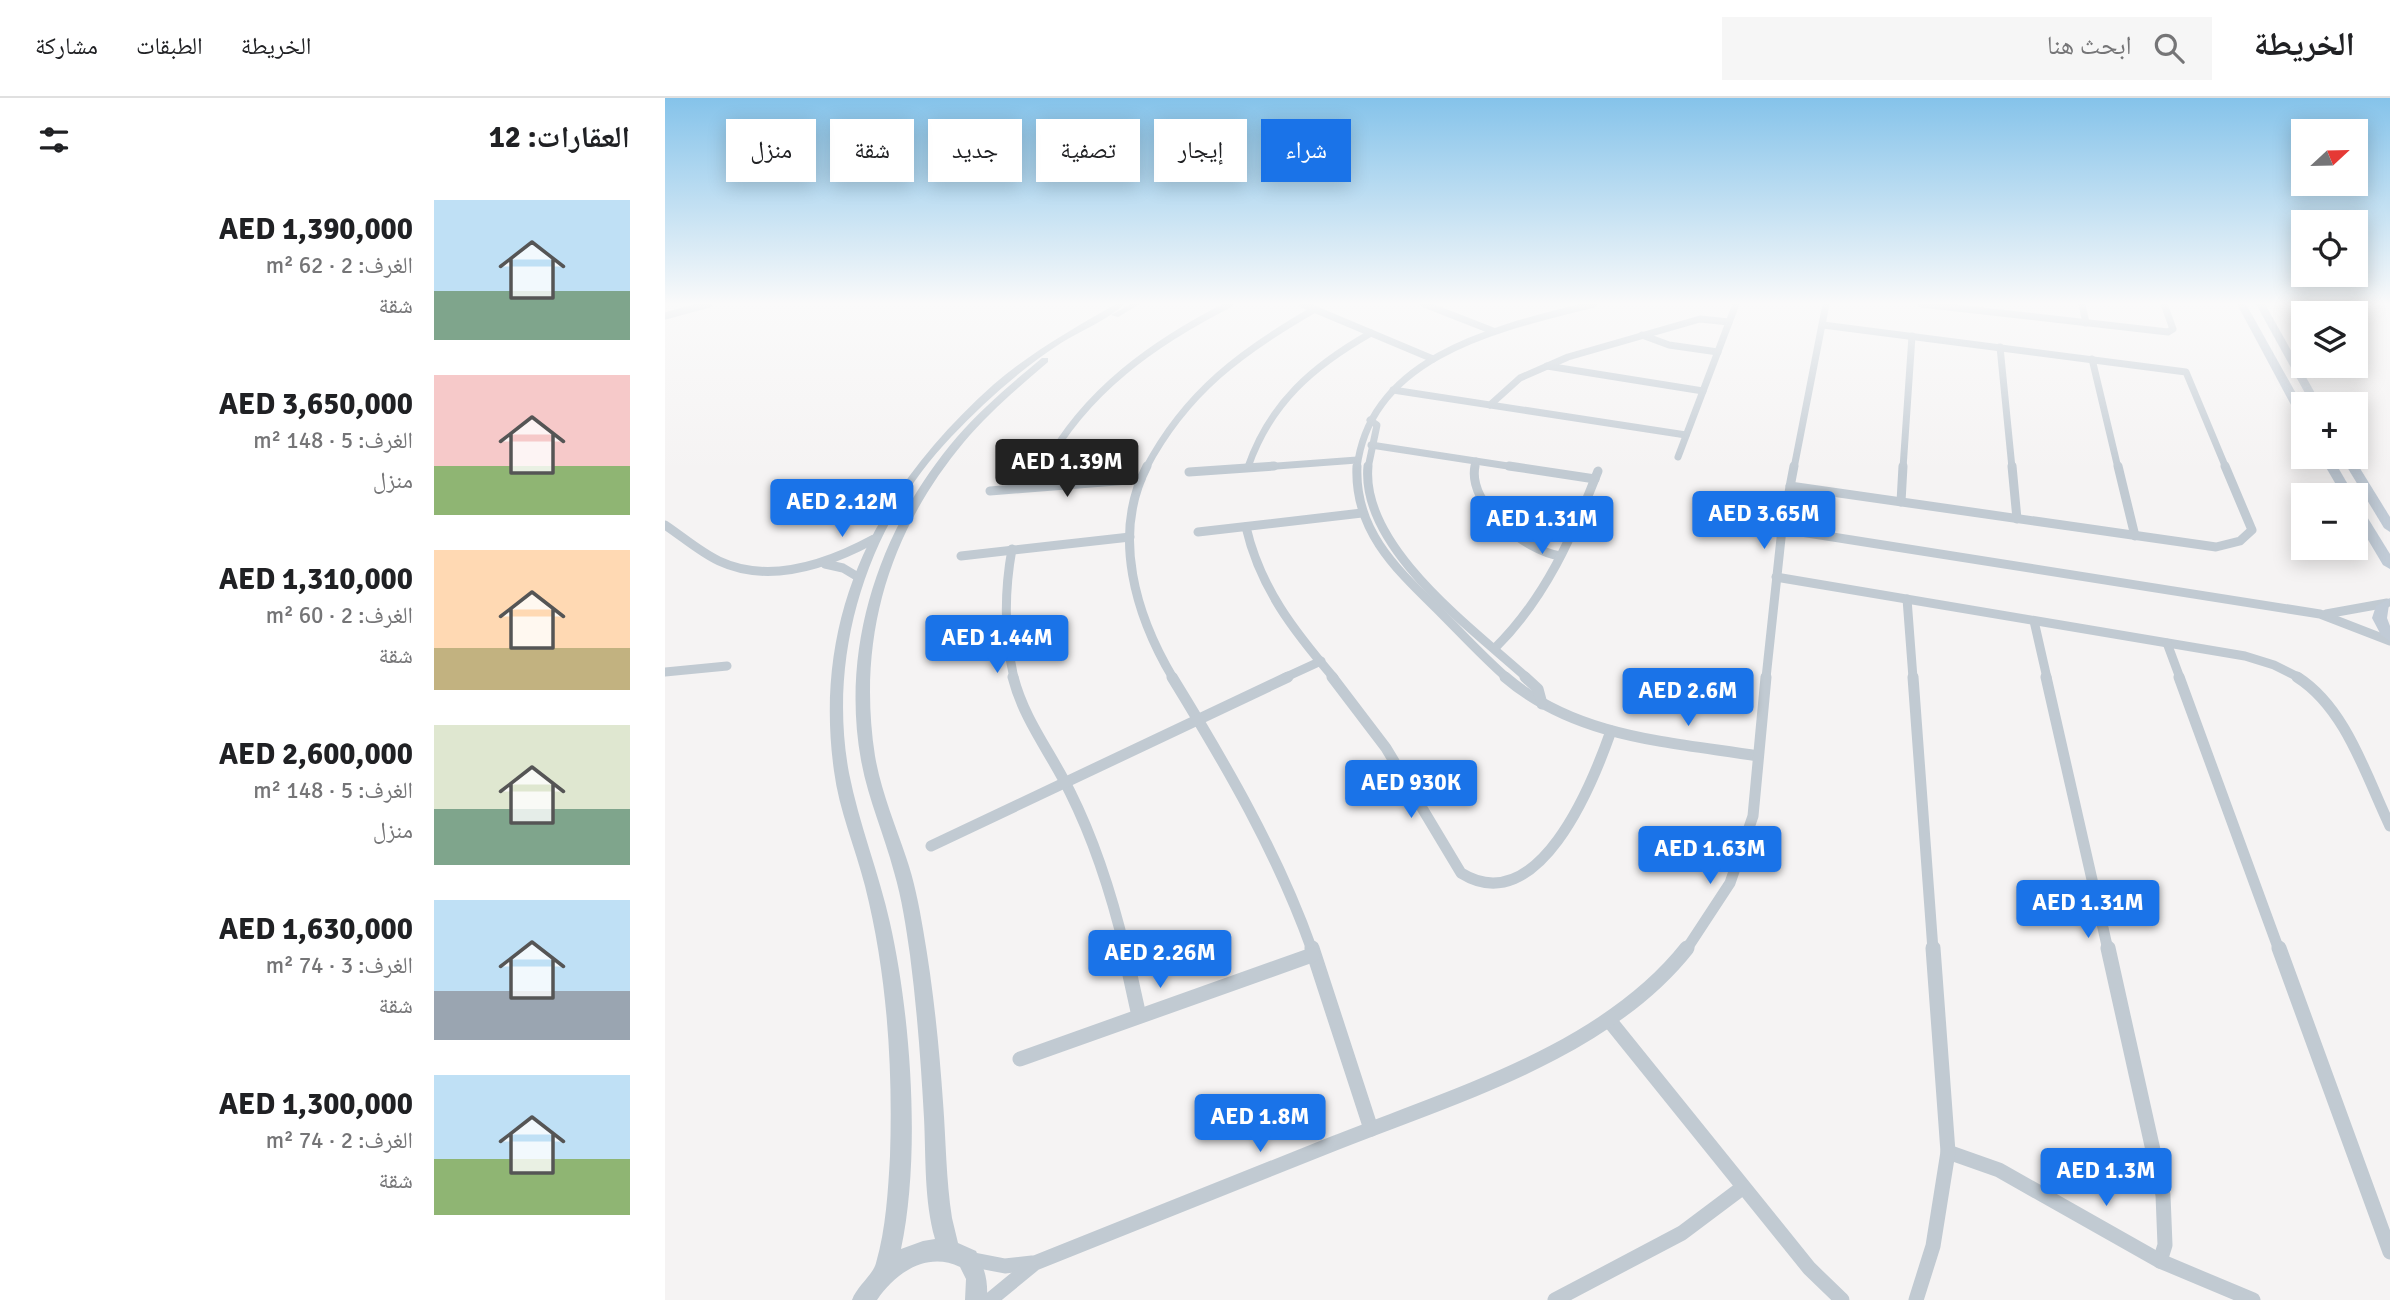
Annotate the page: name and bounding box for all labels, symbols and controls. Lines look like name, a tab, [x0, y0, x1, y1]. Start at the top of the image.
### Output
search box	[1722, 17, 2212, 80]
text: الخريطة	[2254, 24, 2355, 65]
icon: search	[2150, 29, 2188, 67]
text: ابحث هنا	[2047, 30, 2132, 62]
text: مشاركة	[35, 31, 98, 61]
text: الطبقات	[136, 31, 203, 61]
text: الخريطة	[241, 31, 311, 61]
text: العقارات: 12	[489, 119, 630, 156]
chip: منزل	[726, 119, 816, 182]
chip: شقة	[830, 119, 914, 182]
chip: جديد	[928, 119, 1022, 182]
chip: تصفية	[1036, 119, 1140, 182]
chip: إيجار	[1154, 119, 1247, 182]
chip: شراء	[1261, 119, 1351, 182]
north arrow	[2291, 119, 2368, 196]
map controls	[2291, 119, 2368, 560]
icon: filters	[35, 121, 73, 159]
button: locate	[2291, 210, 2368, 287]
text: AED 1,390,000	[219, 211, 413, 248]
icon: home	[490, 228, 574, 312]
text: الغرف: 2 · 62 m²	[266, 251, 413, 280]
text: شقة	[379, 291, 413, 320]
button: layers	[2291, 301, 2368, 378]
text: AED 3,650,000	[219, 386, 413, 423]
button: +	[2291, 392, 2368, 469]
icon: home	[490, 403, 574, 487]
text: الغرف: 5 · 148 m²	[253, 426, 413, 455]
pin: AED 1.39M	[987, 440, 1147, 499]
text: AED 1.39M	[1011, 447, 1123, 476]
text: منزل	[373, 466, 413, 495]
pin: AED 2.12M	[762, 480, 922, 539]
button: −	[2291, 483, 2368, 560]
text: AED 2.12M	[786, 487, 898, 516]
pin: AED 3.65M	[1684, 491, 1844, 551]
pin: AED 1.31M	[1462, 496, 1622, 556]
text: AED 3.65M	[1708, 499, 1820, 528]
text: AED 1.31M	[1486, 504, 1598, 533]
text: AED 1,310,000	[219, 561, 413, 598]
icon: home	[490, 578, 574, 662]
text: الغرف: 2 · 60 m²	[266, 601, 413, 630]
pin: AED 1.44M	[917, 616, 1077, 675]
text: AED 1.44M	[941, 623, 1053, 652]
text: شقة	[379, 641, 413, 670]
pin: AED 2.6M	[1616, 668, 1760, 728]
text: AED 2.6M	[1639, 676, 1737, 705]
text: AED 2,600,000	[219, 736, 413, 773]
icon: home	[490, 753, 574, 837]
pin: AED 930K	[1339, 760, 1483, 820]
text: AED 930K	[1361, 768, 1461, 797]
text: الغرف: 5 · 148 m²	[253, 776, 413, 805]
text: منزل	[373, 816, 413, 845]
pin: AED 1.63M	[1630, 826, 1790, 886]
text: AED 1.63M	[1654, 834, 1766, 863]
pin: AED 1.31M	[2008, 880, 2168, 940]
text: AED 1.31M	[2032, 888, 2144, 917]
text: AED 1,630,000	[219, 911, 413, 948]
icon: home	[490, 928, 574, 1012]
pin: AED 2.26M	[1080, 930, 1240, 990]
text: AED 2.26M	[1104, 938, 1216, 967]
text: الغرف: 3 · 74 m²	[266, 951, 413, 980]
text: شقة	[379, 991, 413, 1020]
text: AED 1,300,000	[219, 1086, 413, 1123]
pin: AED 1.8M	[1188, 1094, 1332, 1154]
text: AED 1.8M	[1211, 1102, 1309, 1131]
icon: home	[490, 1103, 574, 1187]
text: الغرف: 2 · 74 m²	[266, 1126, 413, 1155]
pin: AED 1.3M	[2034, 1148, 2178, 1208]
text: AED 1.3M	[2057, 1156, 2155, 1185]
text: شقة	[379, 1166, 413, 1195]

